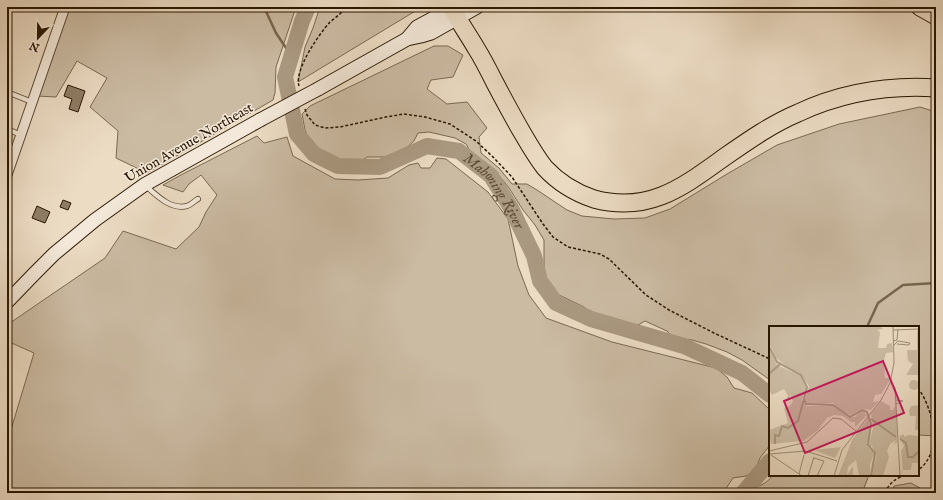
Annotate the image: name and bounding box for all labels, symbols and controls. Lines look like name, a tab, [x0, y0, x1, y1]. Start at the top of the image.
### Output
north arrow	[18, 18, 58, 58]
text: N	[27, 38, 43, 55]
street label: Union Avenue Northeast	[122, 99, 257, 187]
water label: Mahoning River	[459, 148, 529, 233]
inset map	[769, 326, 919, 476]

